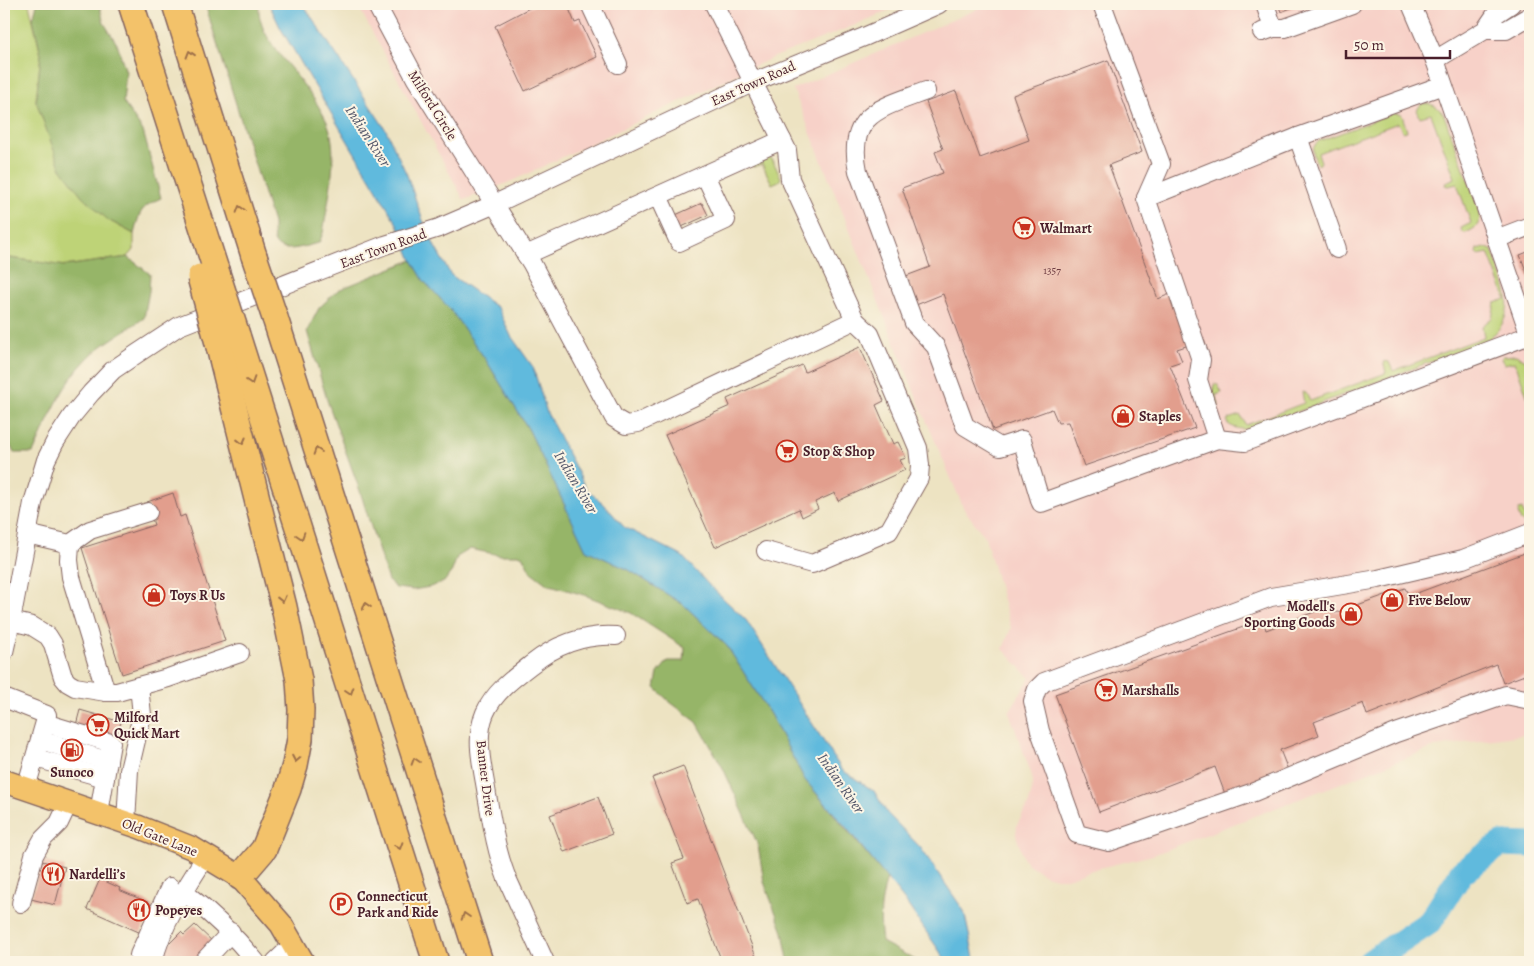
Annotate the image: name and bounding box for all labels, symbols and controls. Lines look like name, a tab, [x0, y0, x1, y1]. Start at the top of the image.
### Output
scale bar	[1346, 28, 1450, 60]
text: 50 m	[1354, 35, 1384, 55]
one-way arrow	[186, 51, 196, 59]
street label: East Town Road	[708, 56, 799, 111]
street label: Milford Circle	[404, 67, 462, 144]
water label: Indian River	[341, 101, 396, 171]
one-way arrow	[235, 205, 245, 214]
supermarket icon: Walmart	[1012, 216, 1036, 240]
place label: Walmart	[1039, 219, 1092, 238]
street label: East Town Road	[337, 224, 429, 273]
house number: 1357	[1043, 263, 1061, 278]
one-way arrow	[246, 377, 256, 385]
shop icon: Staples	[1111, 404, 1135, 428]
place label: Staples	[1139, 407, 1182, 426]
one-way arrow	[237, 437, 247, 445]
supermarket icon: Stop & Shop	[775, 439, 799, 463]
place label: Stop & Shop	[803, 442, 875, 461]
water label: Indian River	[550, 447, 603, 518]
one-way arrow	[312, 448, 322, 456]
one-way arrow	[295, 532, 305, 540]
shop icon: Toys R Us	[142, 583, 166, 607]
place label: Toys R Us	[170, 586, 226, 605]
shop icon: Five Below	[1380, 588, 1404, 612]
place label: Five Below	[1408, 591, 1471, 610]
one-way arrow	[276, 594, 287, 603]
place label: Modell's Sporting Goods	[1244, 597, 1335, 632]
shop icon: Modell's Sporting Goods	[1339, 602, 1363, 626]
one-way arrow	[362, 603, 372, 611]
supermarket icon: Marshalls	[1094, 678, 1118, 702]
place label: Marshalls	[1122, 681, 1180, 700]
one-way arrow	[344, 687, 354, 695]
place label: Milford Quick Mart	[114, 708, 180, 743]
supermarket icon: Milford Quick Mart	[86, 713, 110, 737]
fuel station icon: Sunoco	[60, 738, 84, 762]
street label: Banner Drive	[471, 739, 500, 817]
water label: Indian River	[813, 749, 870, 818]
one-way arrow	[291, 755, 301, 764]
one-way arrow	[411, 757, 421, 766]
place label: Sunoco	[50, 763, 94, 782]
street label: Old Gate Lane	[119, 814, 201, 861]
one-way arrow	[394, 841, 404, 850]
restaurant icon: Nardelli’s	[41, 862, 65, 886]
place label: Nardelli’s	[69, 865, 126, 884]
place label: Connecticut Park and Ride	[357, 887, 439, 922]
parking icon: Connecticut Park and Ride	[329, 892, 353, 916]
restaurant icon: Popeyes	[127, 898, 151, 922]
place label: Popeyes	[155, 901, 203, 920]
one-way arrow	[460, 912, 470, 920]

